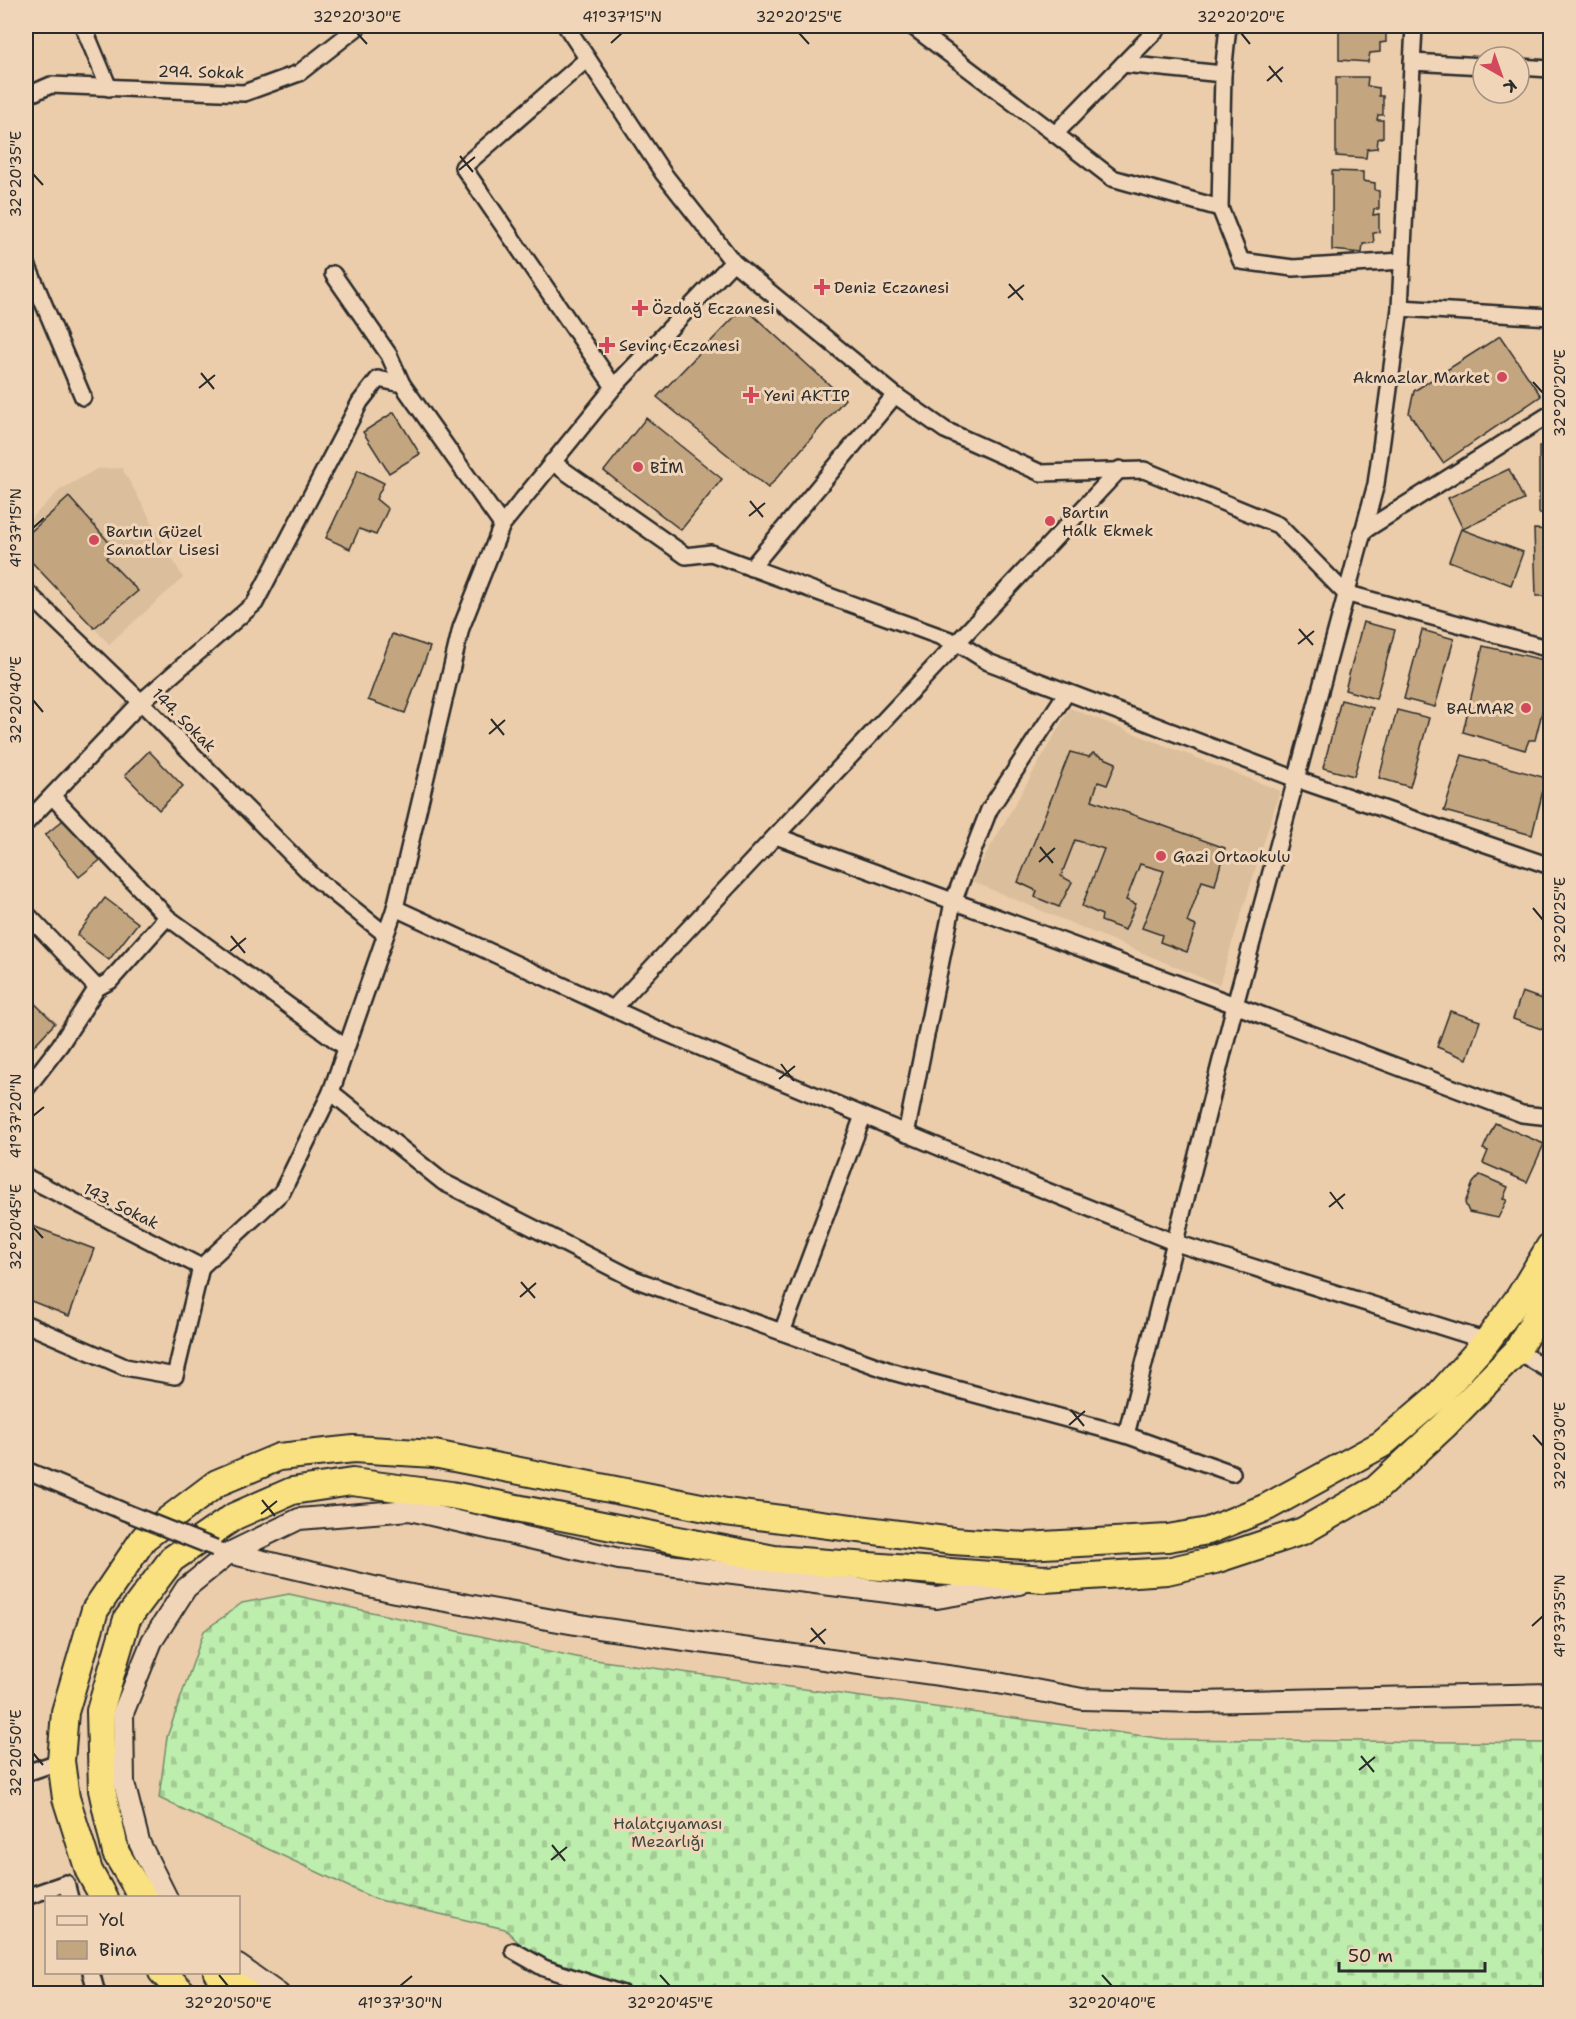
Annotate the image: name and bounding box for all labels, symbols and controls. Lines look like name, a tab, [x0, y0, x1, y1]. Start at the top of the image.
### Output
text: 32°20'30"E	[313, 7, 401, 27]
text: 41°37'15"N	[582, 7, 662, 27]
text: 32°20'25"E	[756, 7, 842, 27]
text: 32°20'20"E	[1197, 7, 1285, 27]
north arrow	[1471, 45, 1531, 105]
street label: 294. Sokak	[158, 61, 244, 83]
text: K	[1499, 75, 1521, 98]
text: 32°20'35"E	[6, 131, 26, 217]
place label: Deniz Eczanesi	[834, 277, 949, 298]
marker: Deniz Eczanesi	[815, 280, 829, 294]
place label: Özdağ Eczanesi	[652, 298, 775, 319]
marker: Özdağ Eczanesi	[633, 301, 647, 315]
place label: Sevinç Eczanesi	[619, 335, 740, 356]
marker: Sevinç Eczanesi	[600, 338, 614, 352]
text: 32°20'20"E	[1550, 349, 1570, 437]
place label: Akmazlar Market	[1353, 367, 1490, 388]
marker: Akmazlar Market	[1495, 370, 1509, 384]
place label: Yeni AKTIP	[764, 385, 850, 406]
marker: Yeni AKTIP	[742, 386, 760, 404]
place label: BİM	[650, 457, 684, 478]
marker: BİM	[631, 460, 645, 474]
text: 41°37'15"N	[6, 488, 26, 568]
place label: Bartın Halk Ekmek	[1062, 502, 1153, 541]
marker: Bartın Halk Ekmek	[1043, 514, 1057, 528]
place label: Bartın Güzel Sanatlar Lisesi	[106, 521, 220, 560]
marker: Bartın Güzel Sanatlar Lisesi	[87, 533, 101, 547]
text: 32°20'40"E	[6, 656, 26, 744]
street label: 144. Sokak	[147, 683, 221, 757]
place label: BALMAR	[1447, 698, 1514, 719]
marker: BALMAR	[1519, 701, 1533, 715]
place label: Gazi Ortaokulu	[1173, 846, 1290, 867]
marker: Gazi Ortaokulu	[1154, 849, 1168, 863]
text: 32°20'25"E	[1550, 877, 1570, 963]
text: 41°37'20"N	[6, 1074, 26, 1158]
street label: 143. Sokak	[80, 1178, 162, 1234]
text: 32°20'45"E	[6, 1184, 26, 1270]
text: 32°20'30"E	[1550, 1402, 1570, 1490]
text: 41°37'35"N	[1550, 1574, 1570, 1658]
text: 32°20'50"E	[6, 1709, 26, 1797]
park label: Halatçıyaması Mezarlığı	[613, 1813, 723, 1852]
legend	[45, 1896, 240, 1974]
text: Yol	[99, 1908, 125, 1932]
scale bar	[1339, 1935, 1484, 1973]
text: Bina	[99, 1938, 137, 1962]
text: 50 m	[1348, 1944, 1393, 1968]
text: 32°20'50"E	[184, 1993, 272, 2013]
text: 41°37'30"N	[357, 1993, 443, 2013]
text: 32°20'45"E	[627, 1993, 713, 2013]
text: 32°20'40"E	[1068, 1993, 1156, 2013]

